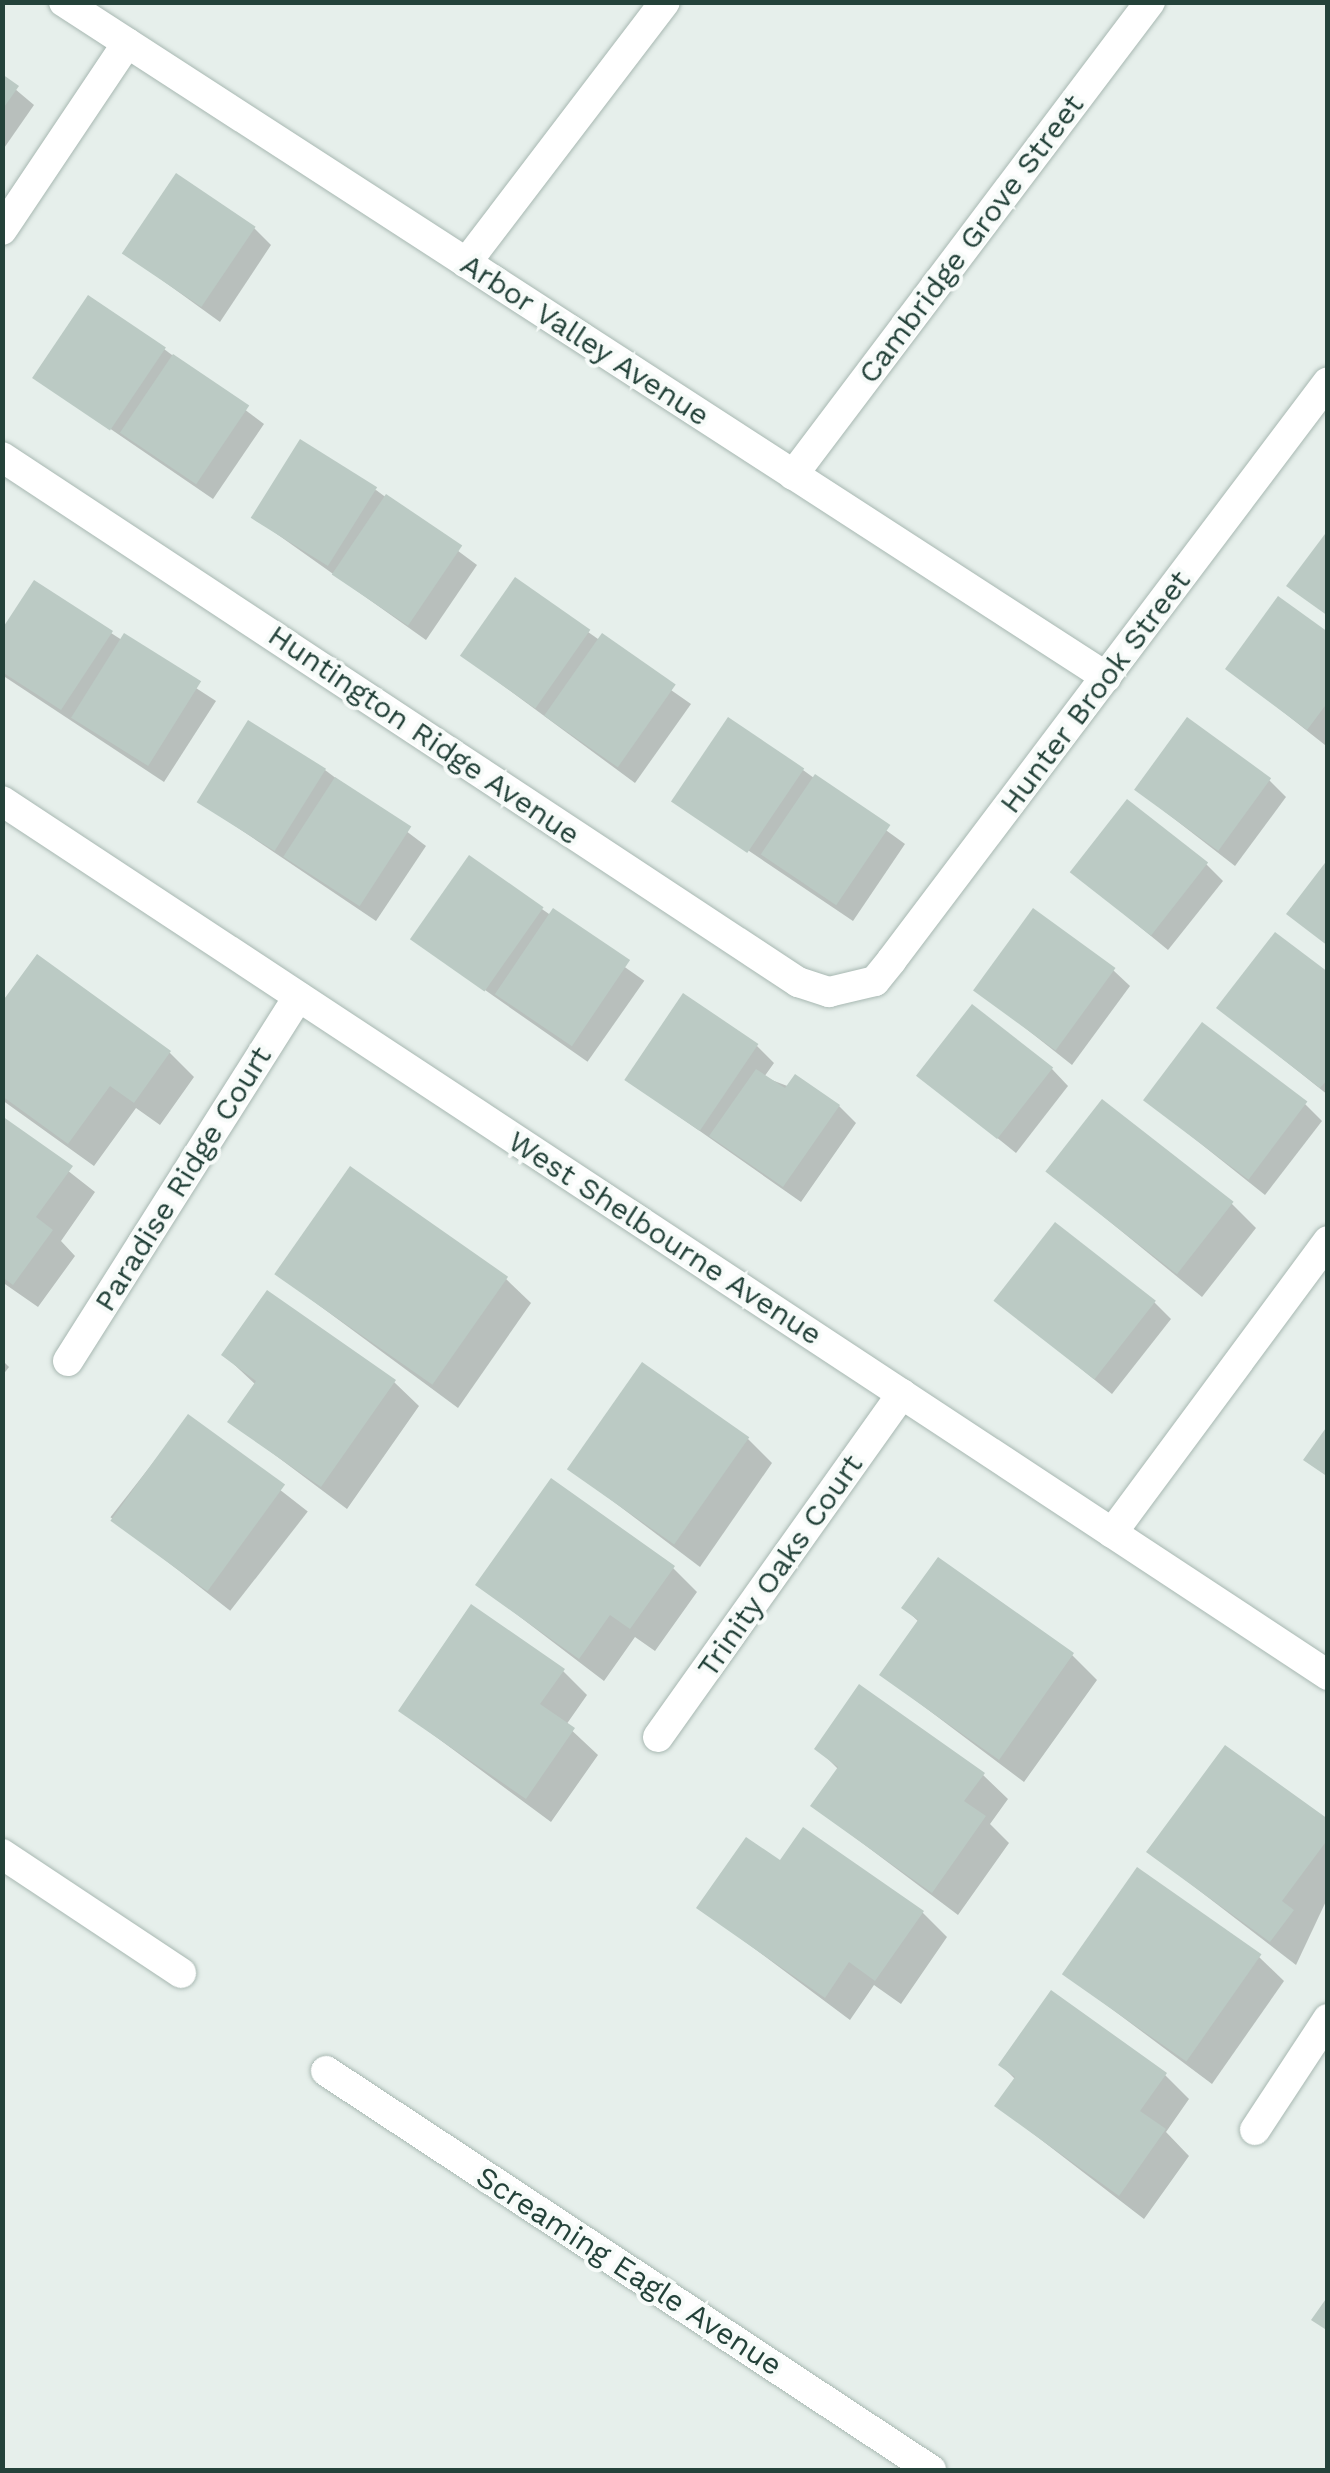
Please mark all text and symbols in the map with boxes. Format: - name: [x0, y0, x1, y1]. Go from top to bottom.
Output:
- street label: Cambridge Grove Street: [851, 87, 1091, 391]
- street label: Arbor Valley Avenue: [452, 245, 718, 435]
- street label: Hunter Brook Street: [992, 563, 1198, 821]
- street label: Huntington Ridge Avenue: [261, 617, 587, 853]
- street label: Paradise Ridge Court: [87, 1040, 279, 1318]
- street label: West Shelbourne Avenue: [501, 1123, 829, 1353]
- street label: Trinity Oaks Court: [689, 1447, 871, 1685]
- street label: Screaming Eagle Avenue: [469, 2158, 789, 2384]

